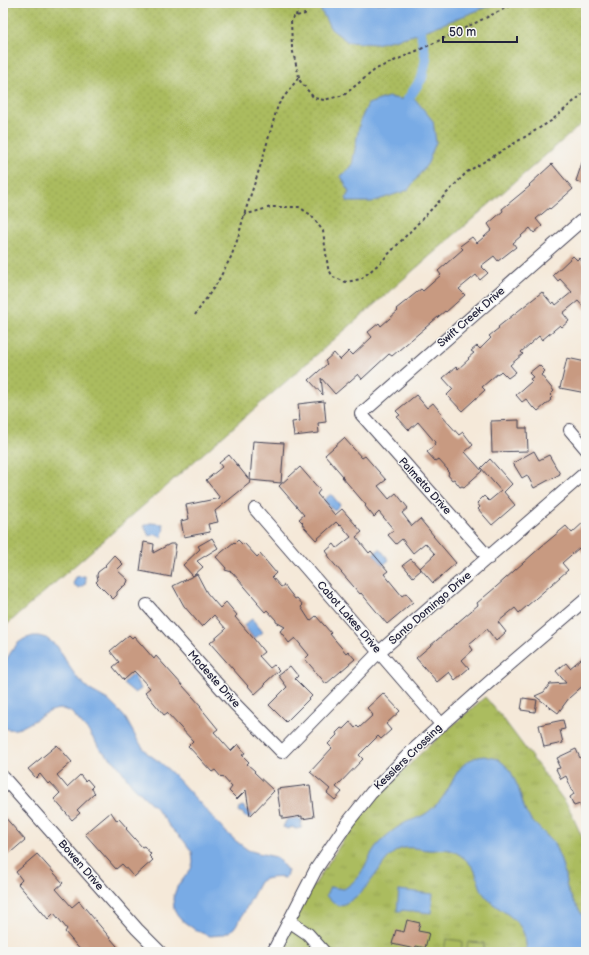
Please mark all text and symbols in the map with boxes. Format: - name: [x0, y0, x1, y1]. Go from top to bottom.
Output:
- scale bar: [443, 18, 517, 44]
- text: 50 m: [449, 25, 476, 40]
- street label: Swift Creek Drive: [435, 284, 508, 350]
- street label: Palmetto Drive: [396, 455, 454, 518]
- street label: Santo Domingo Drive: [386, 568, 474, 647]
- street label: Cabot Lakes Drive: [314, 578, 384, 656]
- street label: Modeste Drive: [185, 648, 243, 711]
- street label: Kesslers Crossing: [371, 721, 445, 793]
- street label: Bowen Drive: [56, 837, 107, 893]

